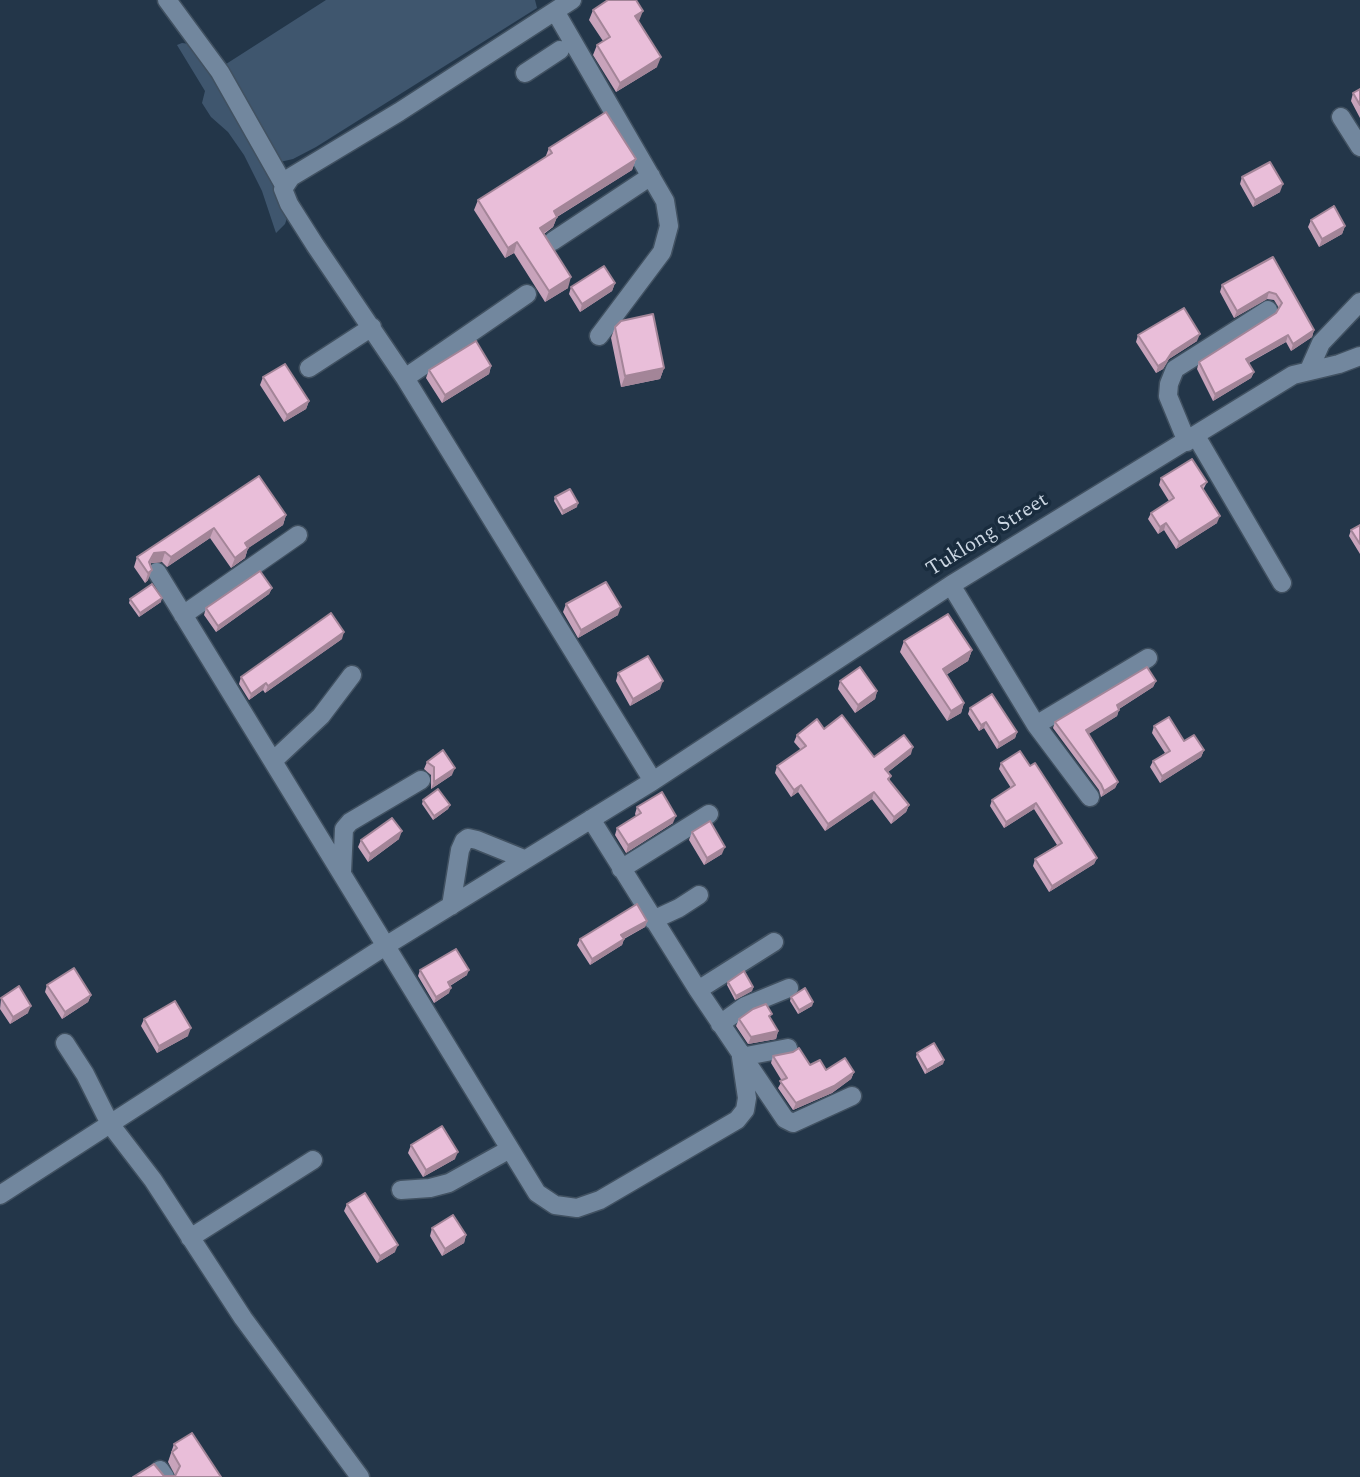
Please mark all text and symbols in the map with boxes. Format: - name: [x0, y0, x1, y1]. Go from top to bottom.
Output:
- street label: Tuklong Street: [923, 489, 1053, 583]

